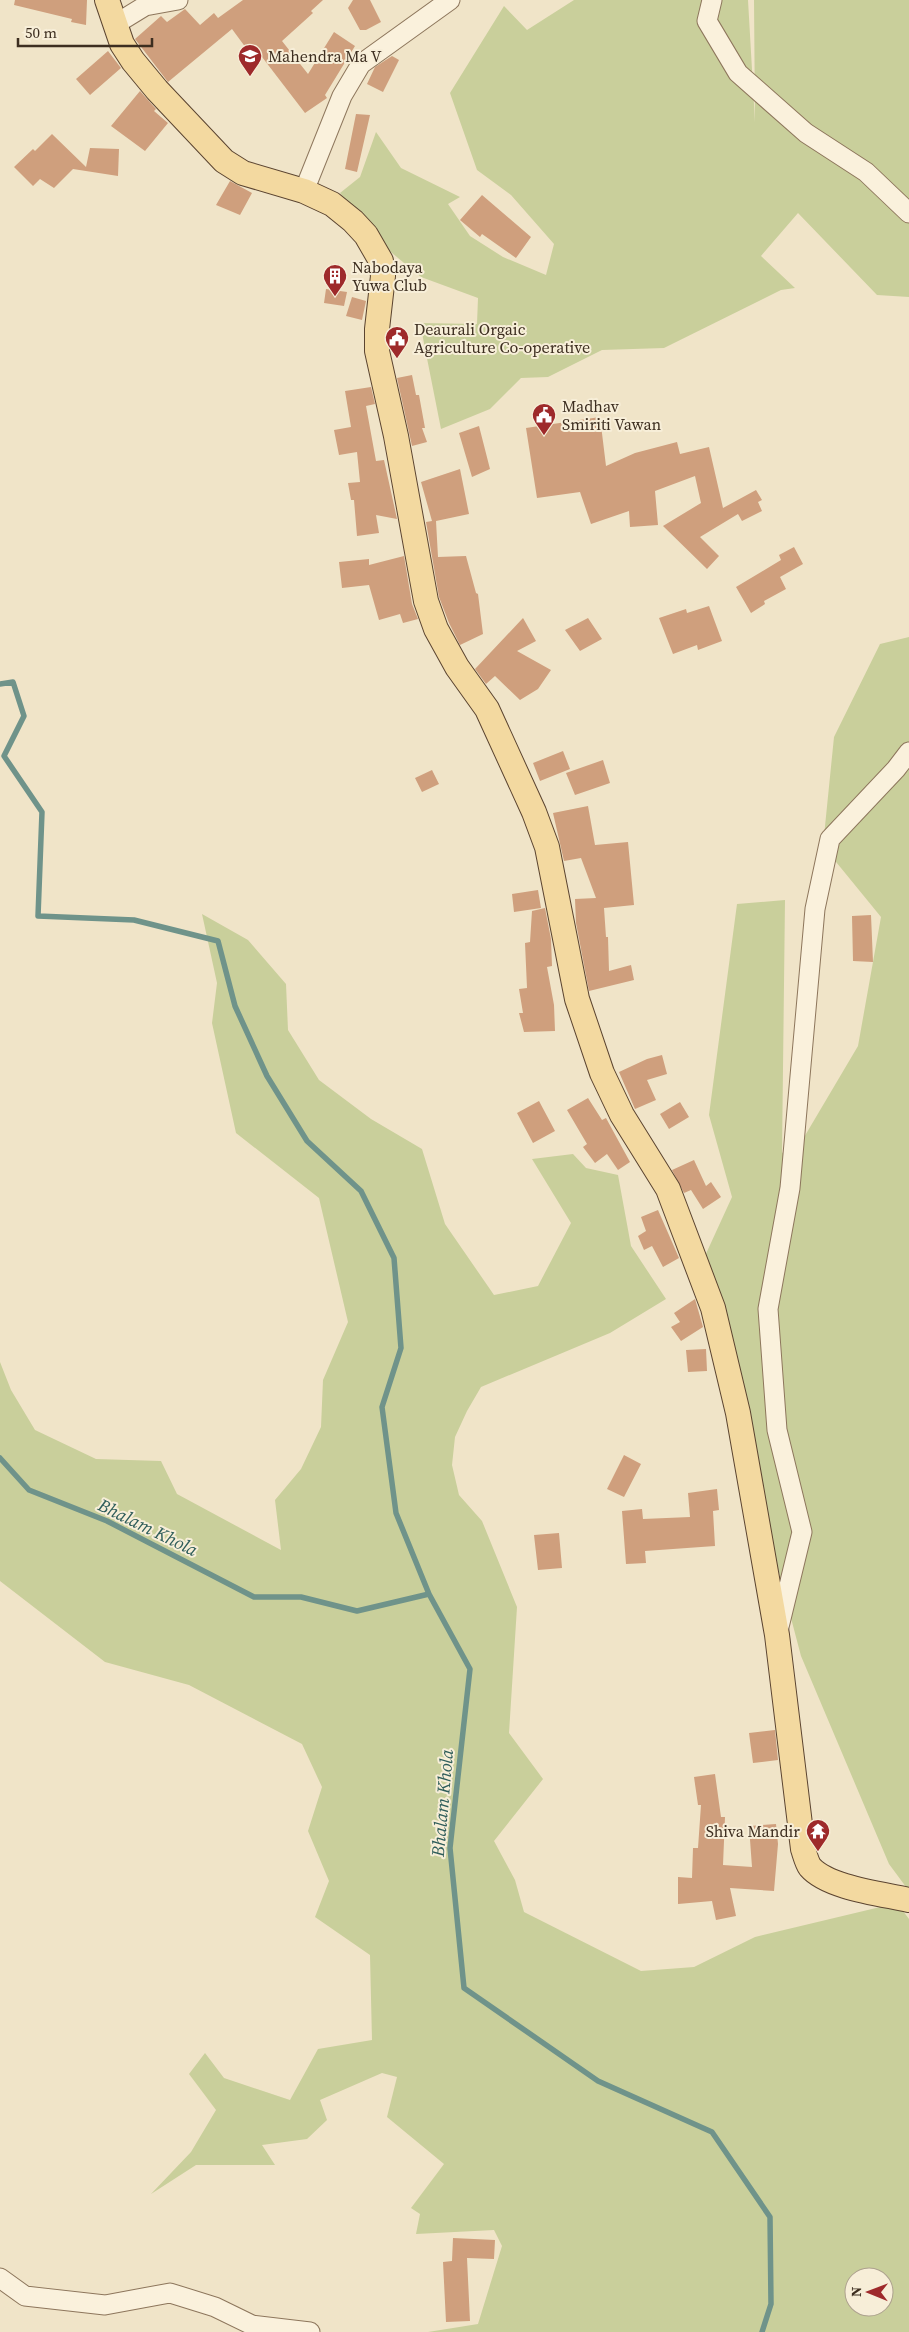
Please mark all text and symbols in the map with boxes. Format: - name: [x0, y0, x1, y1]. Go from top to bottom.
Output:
- scale bar: [18, 15, 151, 47]
- text: 50 m: [25, 22, 57, 43]
- school or university icon: Mahendra Ma V: [237, 43, 263, 77]
- place label: Mahendra Ma V: [268, 45, 382, 67]
- place label: Nabodaya Yuwa Club: [352, 256, 427, 296]
- building icon: Nabodaya Yuwa Club: [322, 263, 348, 297]
- place label: Deaurali Orgaic Agriculture Co-operative: [414, 318, 590, 358]
- public building icon: Deaurali Orgaic Agriculture Co-operative: [384, 325, 410, 359]
- place label: Madhav Smiriti Vawan: [562, 395, 661, 435]
- public building icon: Madhav Smiriti Vawan: [531, 402, 557, 436]
- water label: Bhalam Khola: [93, 1492, 203, 1562]
- water label: Bhalam Khola: [425, 1748, 459, 1859]
- temple icon: Shiva Mandir: [805, 1818, 831, 1852]
- place label: Shiva Mandir: [706, 1820, 800, 1842]
- north arrow: [844, 2267, 894, 2317]
- text: N: [846, 2286, 866, 2297]

